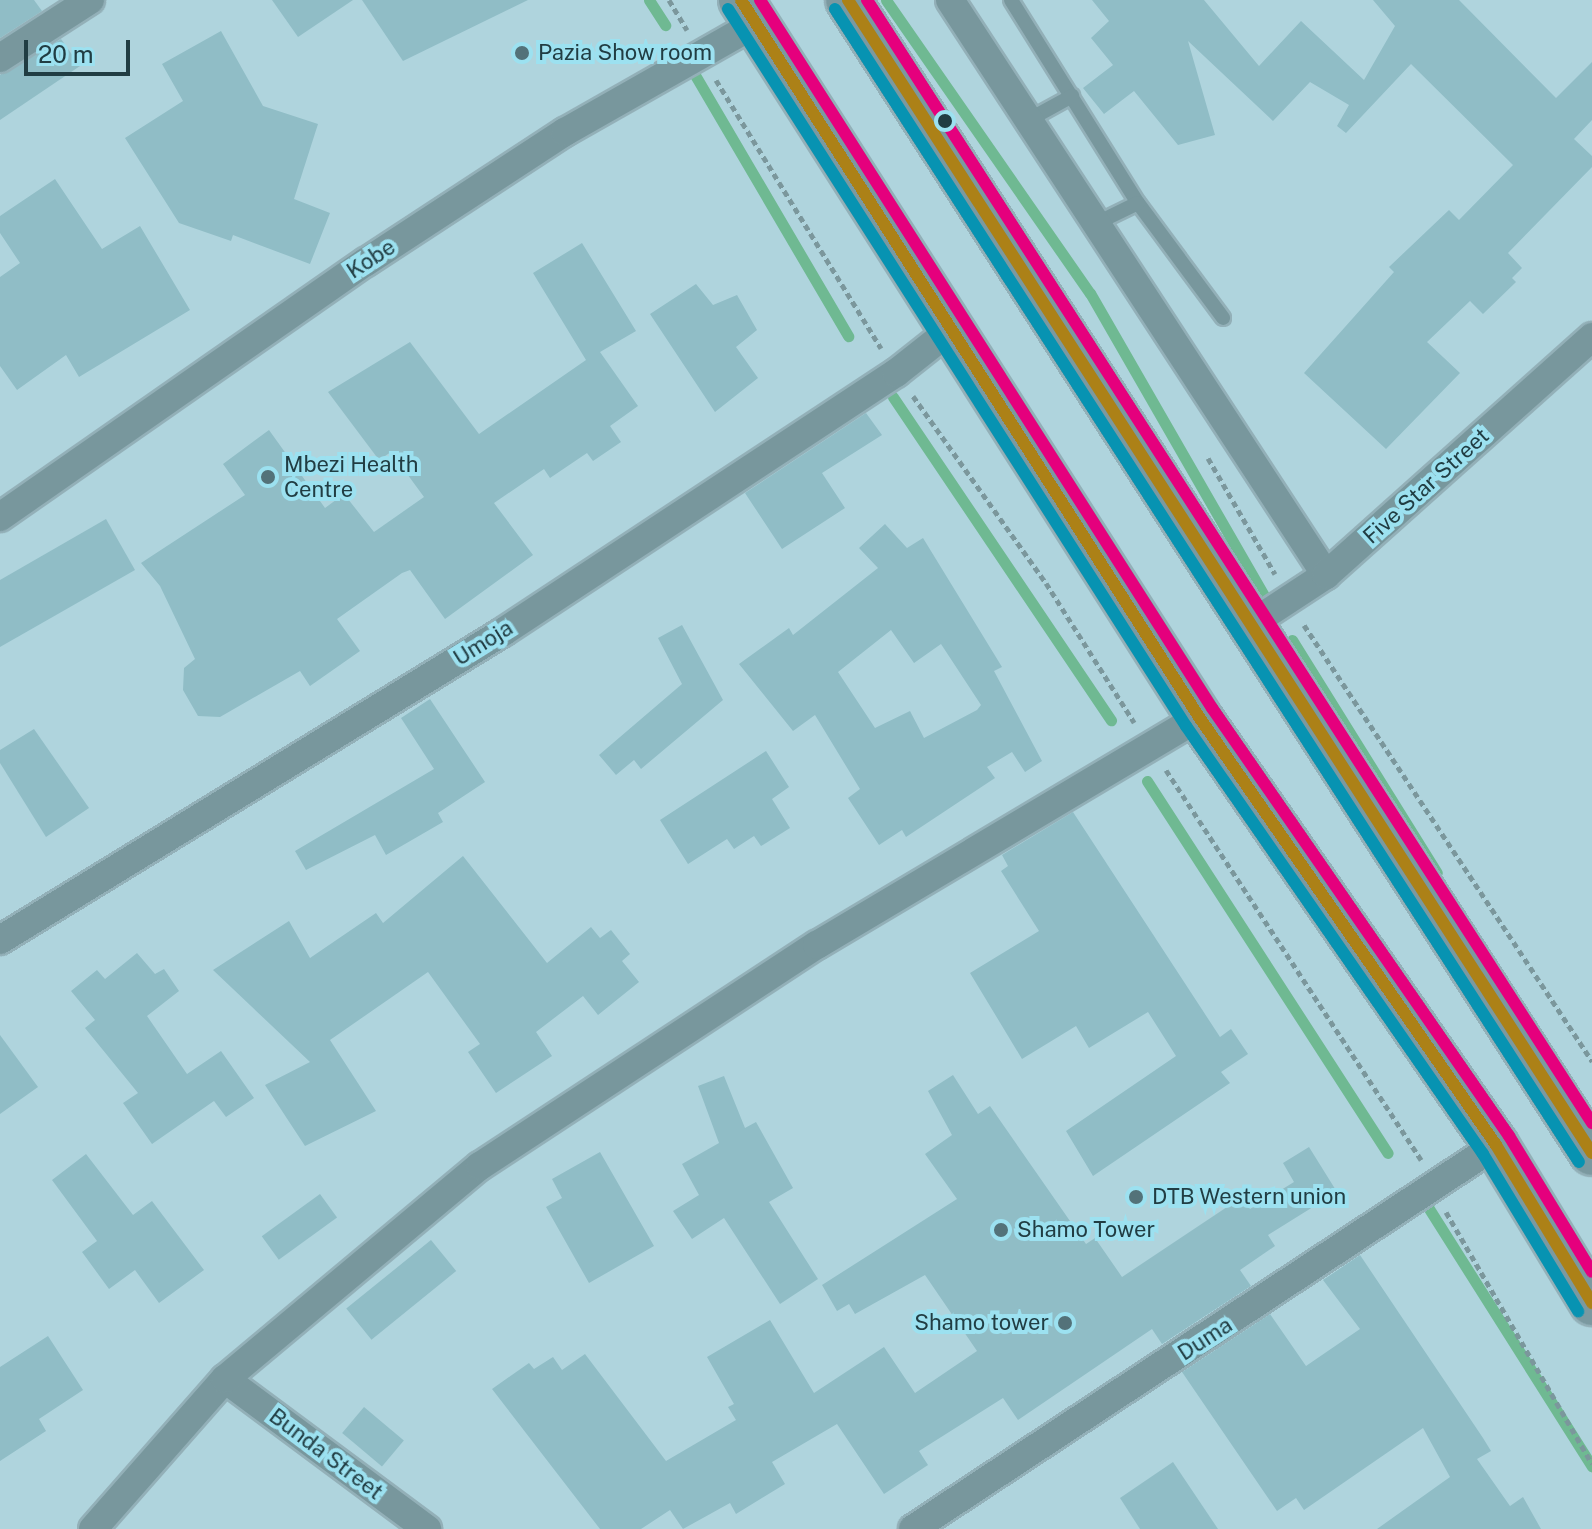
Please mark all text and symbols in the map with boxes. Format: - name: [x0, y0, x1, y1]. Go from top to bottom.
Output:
- scale bar: [28, 24, 134, 74]
- text: 20 m: [38, 40, 94, 68]
- place label: Pazia Show room: [538, 40, 712, 66]
- marker: Pazia Show room: [513, 44, 531, 62]
- unlabelled marker: [937, 113, 953, 129]
- street label: Kobe: [342, 234, 400, 284]
- street label: Five Star Street: [1358, 423, 1494, 549]
- place label: Mbezi Health Centre: [284, 451, 418, 502]
- marker: Mbezi Health Centre: [259, 468, 277, 486]
- street label: Umoja: [449, 615, 517, 671]
- place label: DTB Western union: [1152, 1184, 1347, 1210]
- marker: DTB Western union: [1127, 1188, 1145, 1206]
- place label: Shamo Tower: [1017, 1217, 1155, 1243]
- marker: Shamo Tower: [992, 1221, 1010, 1239]
- place label: Shamo tower: [914, 1310, 1049, 1336]
- street label: Duma: [1173, 1312, 1237, 1366]
- marker: Shamo tower: [1056, 1314, 1074, 1332]
- street label: Bunda Street: [264, 1403, 388, 1505]

